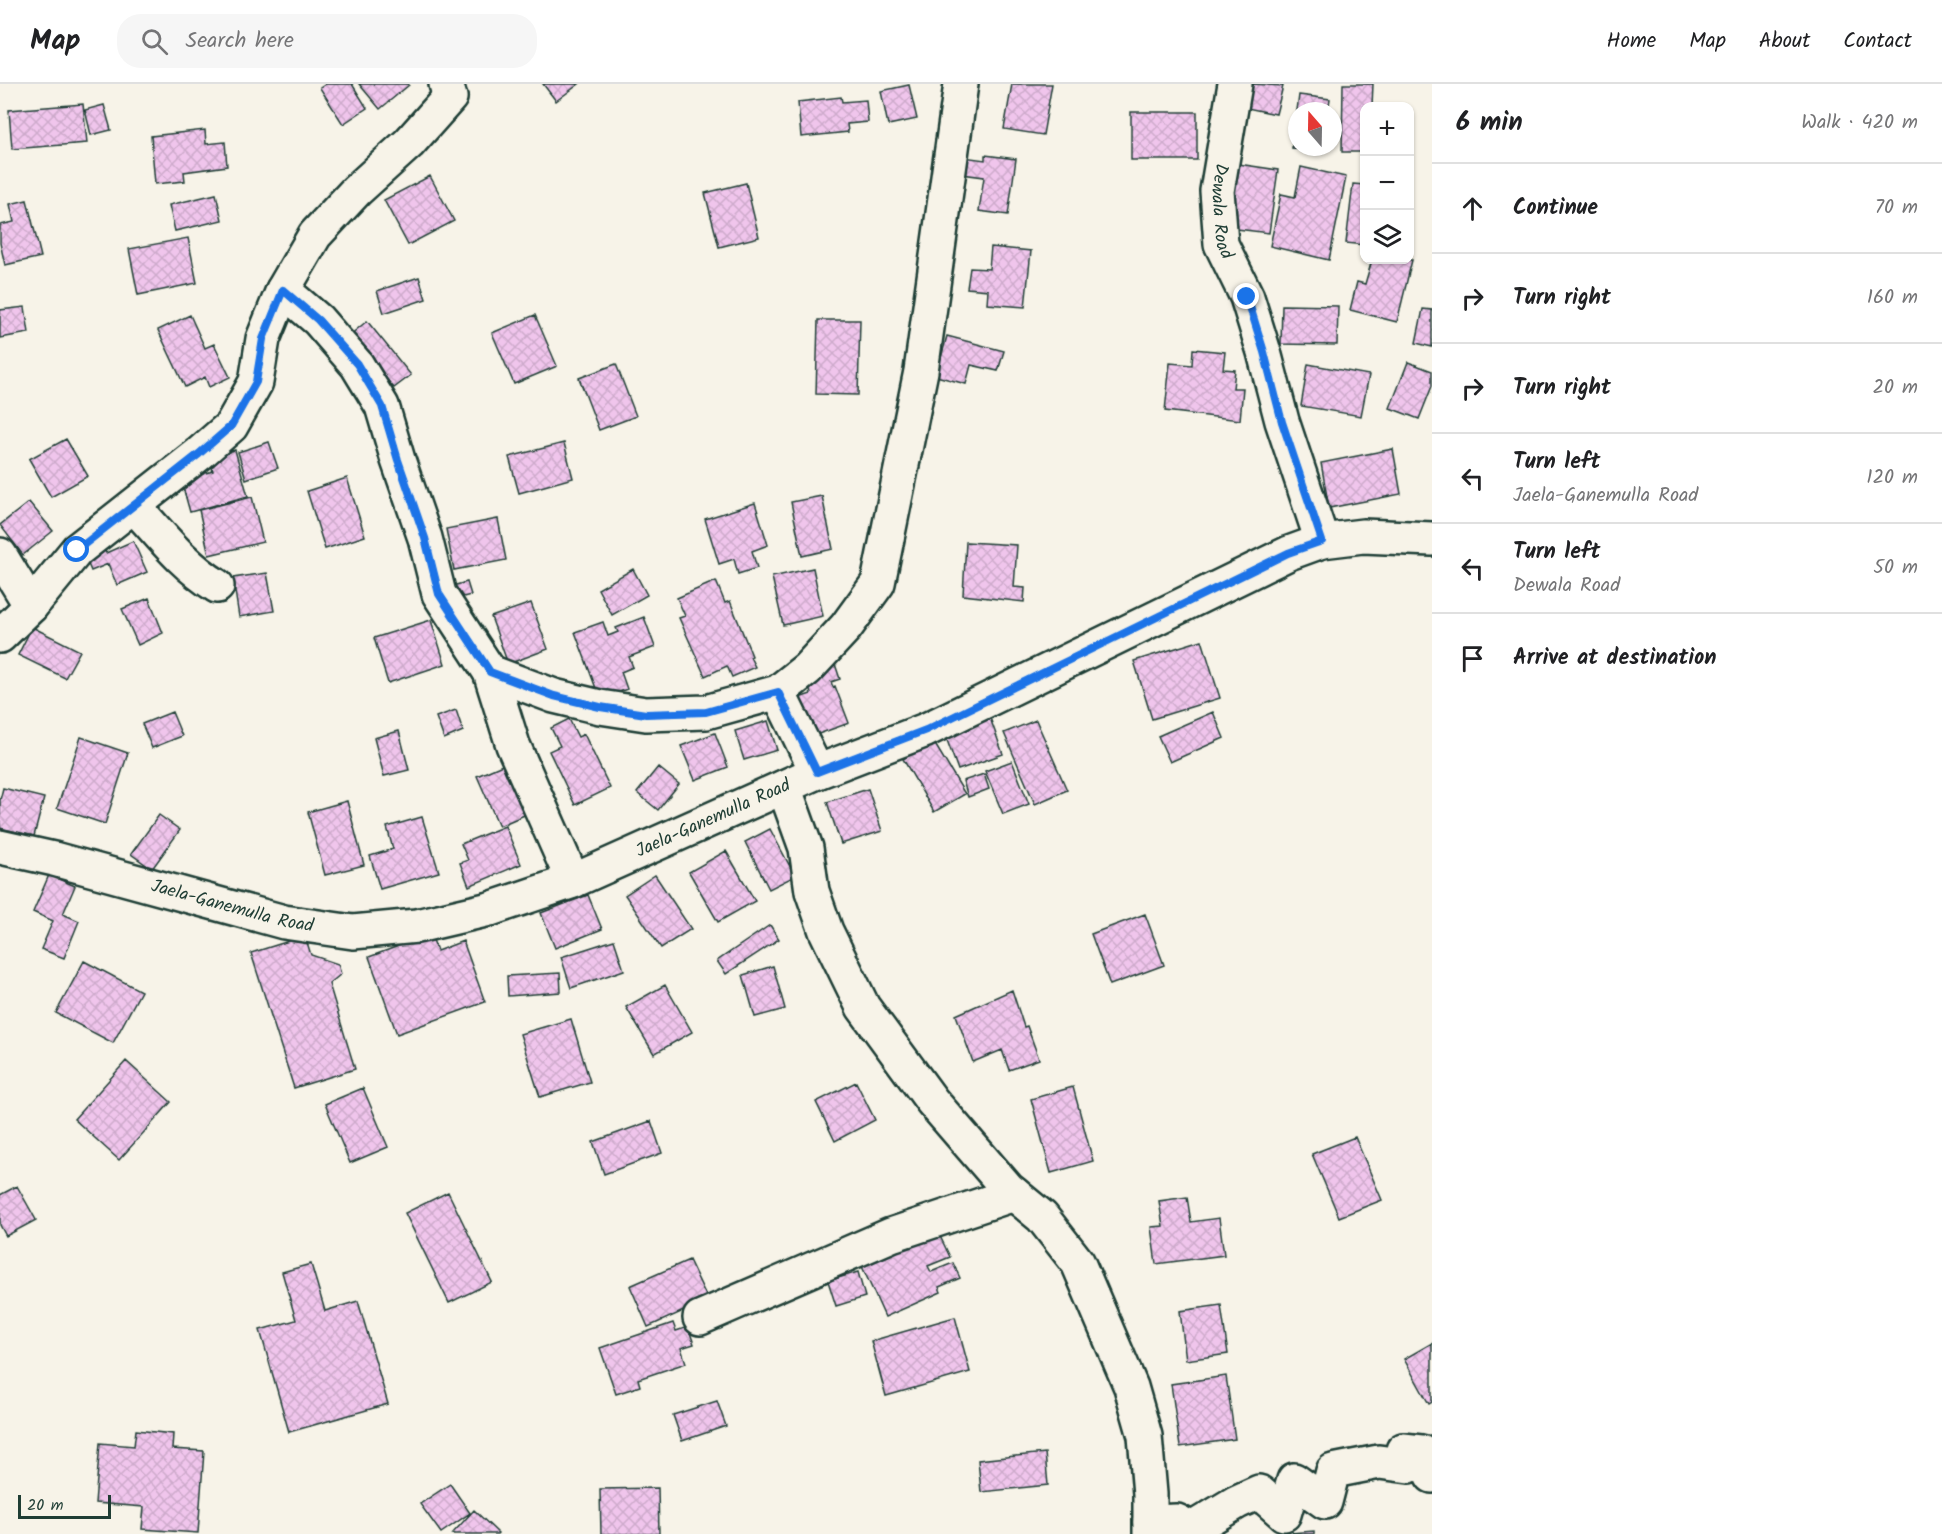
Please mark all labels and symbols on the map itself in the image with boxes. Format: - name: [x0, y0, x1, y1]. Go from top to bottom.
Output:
- north arrow: [1288, 102, 1342, 156]
- street label: Dewala Road: [1202, 161, 1241, 265]
- route end: [1233, 283, 1259, 309]
- route start: [63, 536, 89, 562]
- street label: Jaela-Ganemulla Road: [631, 771, 796, 866]
- street label: Jaela-Ganemulla Road: [148, 872, 316, 941]
- scale bar: [18, 1492, 111, 1520]

